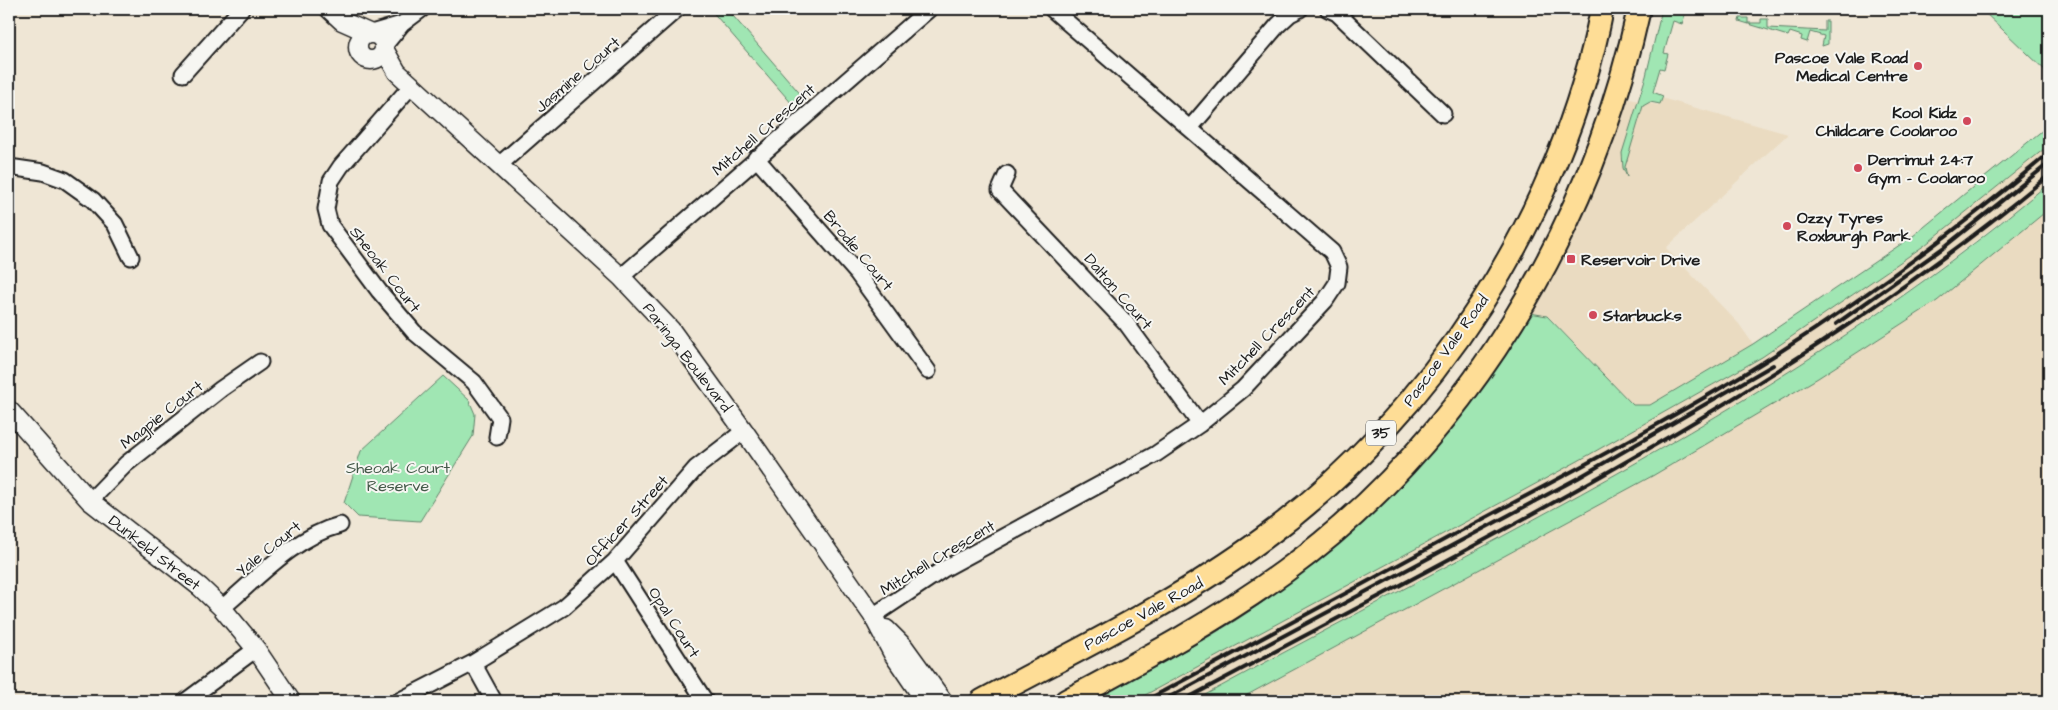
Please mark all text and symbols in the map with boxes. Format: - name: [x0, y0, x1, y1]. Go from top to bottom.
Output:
- street label: Jasmine Court: [530, 31, 625, 118]
- place label: Pascoe Vale Road Medical Centre: [1775, 47, 1909, 87]
- marker: Pascoe Vale Road Medical Centre: [1912, 60, 1924, 72]
- street label: Mitchell Crescent: [707, 78, 820, 181]
- place label: Kool Kidz Childcare Coolaroo: [1816, 102, 1958, 142]
- marker: Kool Kidz Childcare Coolaroo: [1961, 115, 1973, 127]
- place label: Derrimut 24:7 Gym - Coolaroo: [1868, 149, 1986, 190]
- marker: Derrimut 24:7 Gym - Coolaroo: [1852, 162, 1864, 174]
- street label: Brodie Court: [818, 206, 899, 296]
- place label: Ozzy Tyres Roxburgh Park: [1797, 207, 1911, 249]
- marker: Ozzy Tyres Roxburgh Park: [1781, 220, 1793, 232]
- street label: Sheoak Court: [345, 222, 426, 318]
- street label: Dalton Court: [1079, 249, 1158, 335]
- place label: Reservoir Drive: [1581, 249, 1700, 271]
- marker: Reservoir Drive: [1565, 253, 1577, 265]
- street label: Mitchell Crescent: [1214, 281, 1320, 390]
- street label: Pascoe Vale Road: [1398, 290, 1494, 411]
- street label: Paringa Boulevard: [637, 298, 737, 418]
- place label: Starbucks: [1602, 305, 1682, 327]
- marker: Starbucks: [1587, 309, 1599, 321]
- street label: Magpie Court: [116, 375, 209, 455]
- road number: 35: [1366, 420, 1396, 446]
- park label: Sheoak Court Reserve: [346, 457, 451, 497]
- street label: Officer Street: [580, 470, 674, 571]
- street label: Dunkeld Street: [104, 510, 205, 596]
- street label: Yale Court: [231, 515, 306, 582]
- street label: Mitchell Crescent: [876, 515, 1000, 601]
- street label: Pascoe Vale Road: [1080, 572, 1207, 656]
- street label: Opal Court: [643, 583, 706, 663]

